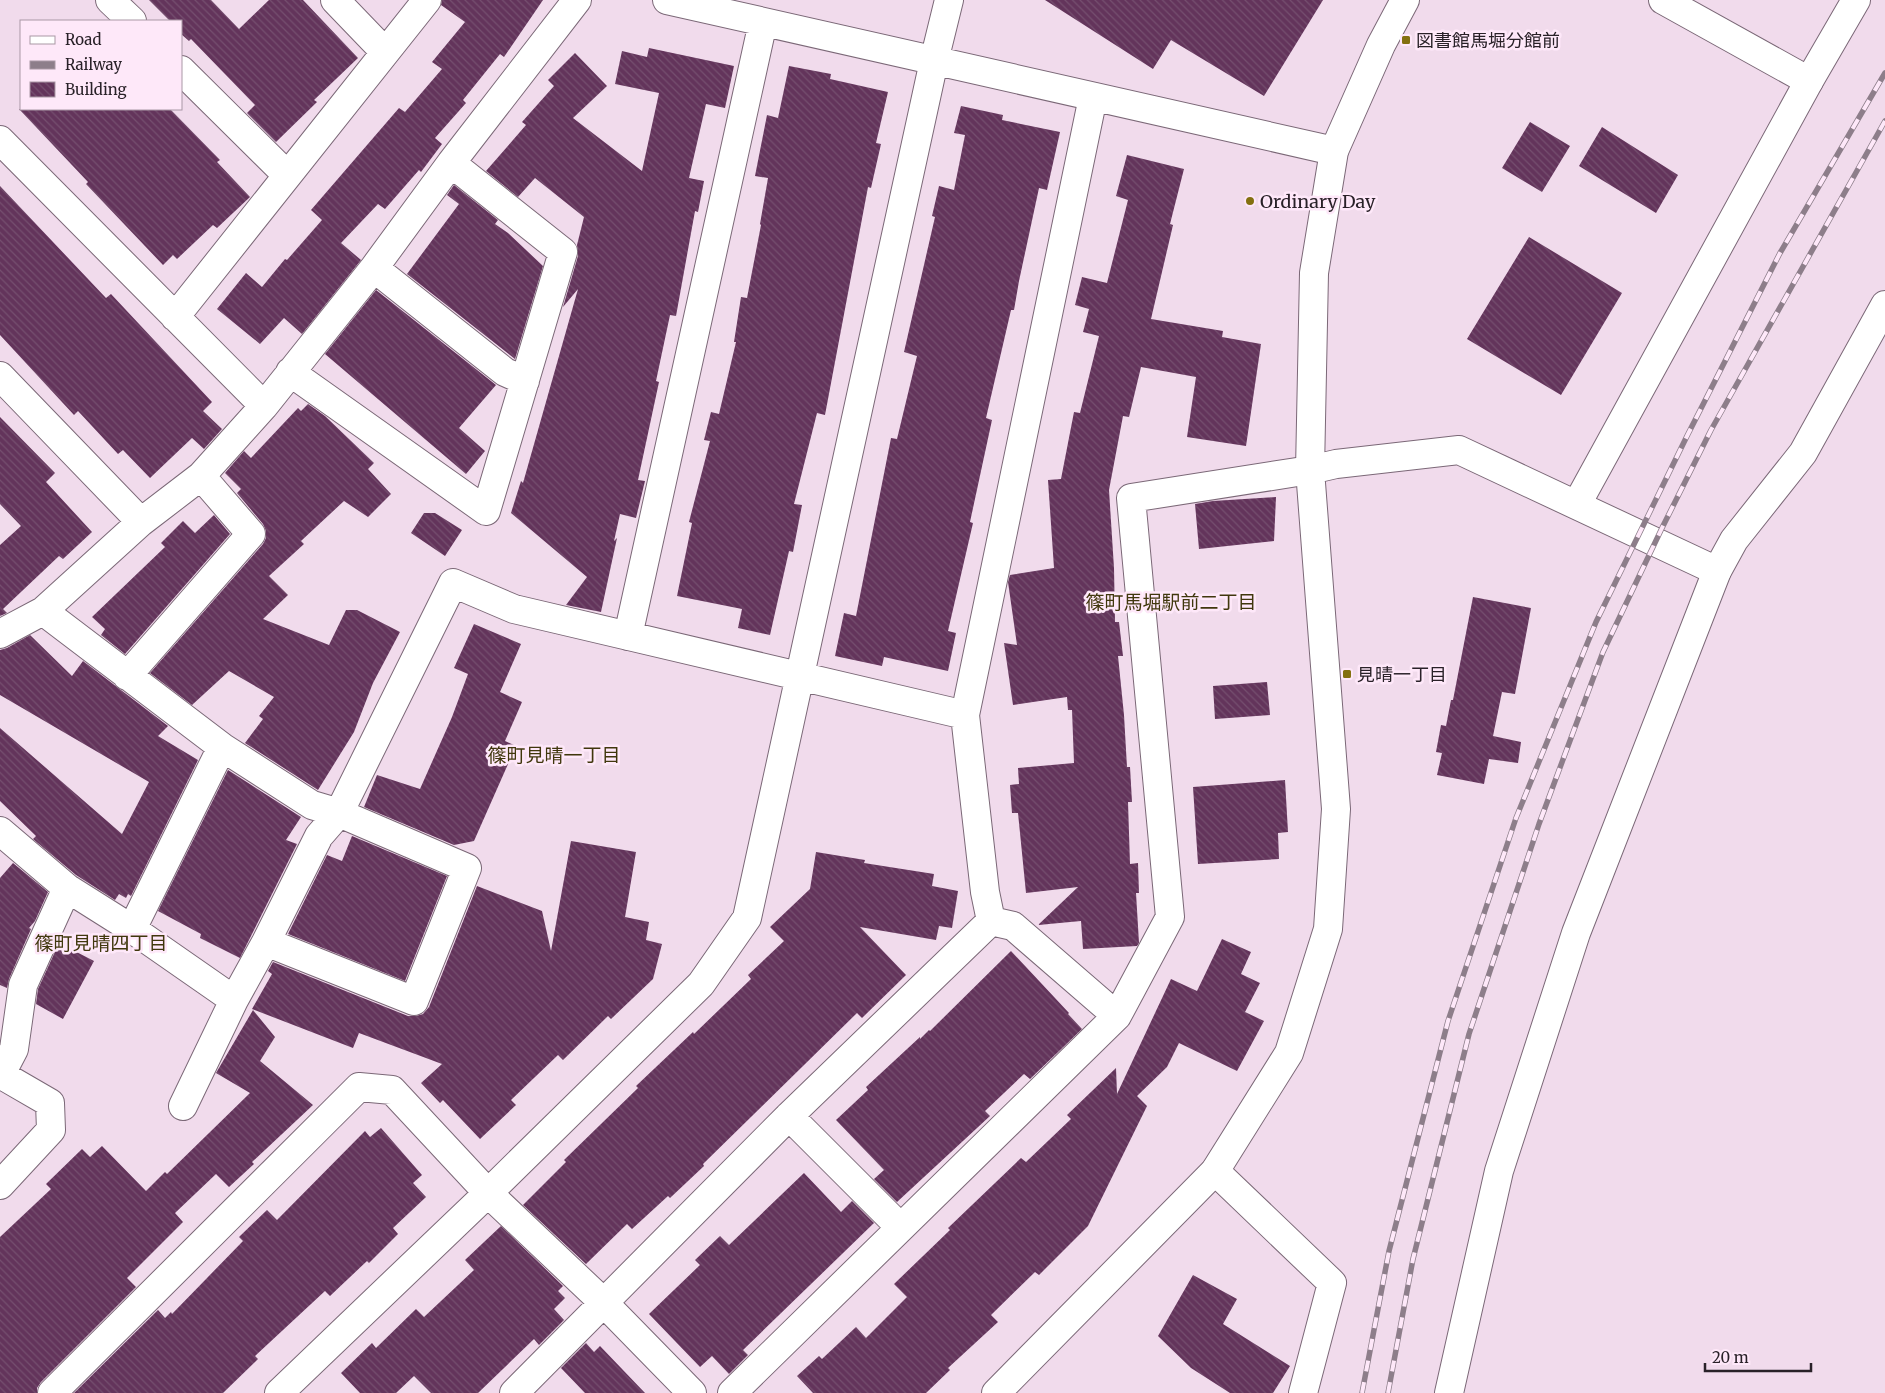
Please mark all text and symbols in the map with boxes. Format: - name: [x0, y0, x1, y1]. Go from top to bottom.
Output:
- legend: [20, 20, 182, 110]
- place label: 図書館馬堀分館前: [1416, 29, 1560, 52]
- text: Road: [65, 30, 101, 49]
- marker: 図書館馬堀分館前: [1400, 34, 1412, 46]
- text: Railway: [65, 55, 122, 74]
- text: Building: [65, 80, 127, 99]
- place label: Ordinary Day: [1260, 190, 1376, 213]
- marker: Ordinary Day: [1244, 195, 1256, 207]
- district label: 篠町馬堀駅前二丁目: [1085, 590, 1257, 614]
- place label: 見晴一丁目: [1357, 663, 1447, 686]
- marker: 見晴一丁目: [1341, 668, 1353, 680]
- district label: 篠町見晴一丁目: [487, 743, 621, 767]
- district label: 篠町見晴四丁目: [34, 931, 168, 955]
- scale bar: [1705, 1340, 1811, 1372]
- text: 20 m: [1712, 1348, 1749, 1367]

